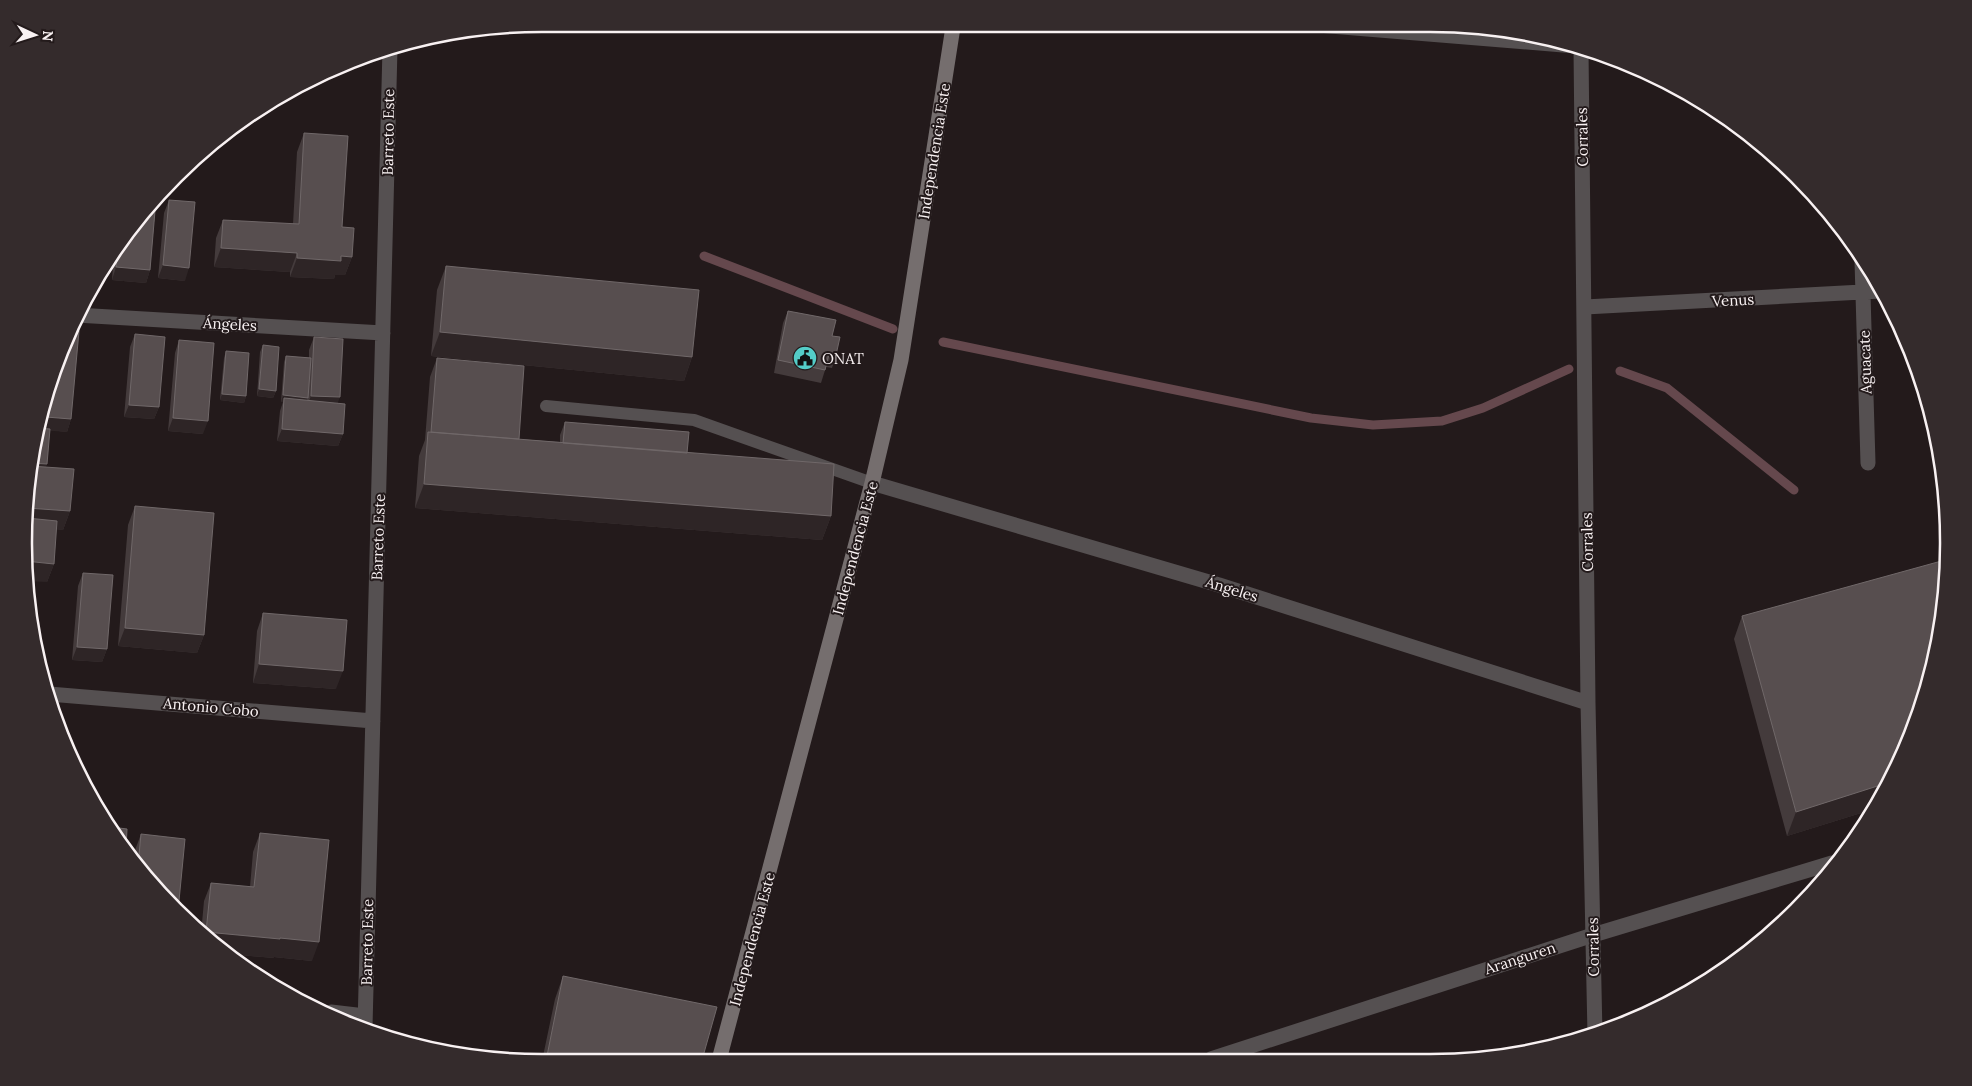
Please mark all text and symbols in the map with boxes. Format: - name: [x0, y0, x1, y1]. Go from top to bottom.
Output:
- north arrow: [10, 10, 60, 60]
- text: N: [39, 30, 57, 42]
- street label: Independencia Este: [914, 82, 954, 220]
- street label: Barreto Este: [378, 88, 398, 176]
- street label: Corrales: [1572, 107, 1592, 167]
- street label: Venus: [1710, 289, 1755, 311]
- street label: Ángeles: [202, 313, 258, 335]
- street label: Aguacate: [1854, 330, 1876, 395]
- public building icon: ONAT: [792, 345, 818, 371]
- place label: ONAT: [822, 349, 864, 368]
- street label: Independencia Este: [828, 479, 882, 617]
- street label: Barreto Este: [367, 493, 389, 581]
- street label: Corrales: [1577, 512, 1597, 572]
- street label: Ángeles: [1202, 572, 1261, 606]
- street label: Antonio Cobo: [161, 693, 260, 721]
- street label: Independencia Este: [725, 870, 779, 1008]
- street label: Barreto Este: [357, 898, 377, 986]
- street label: Corrales: [1583, 917, 1603, 977]
- street label: Aranguren: [1481, 938, 1558, 979]

